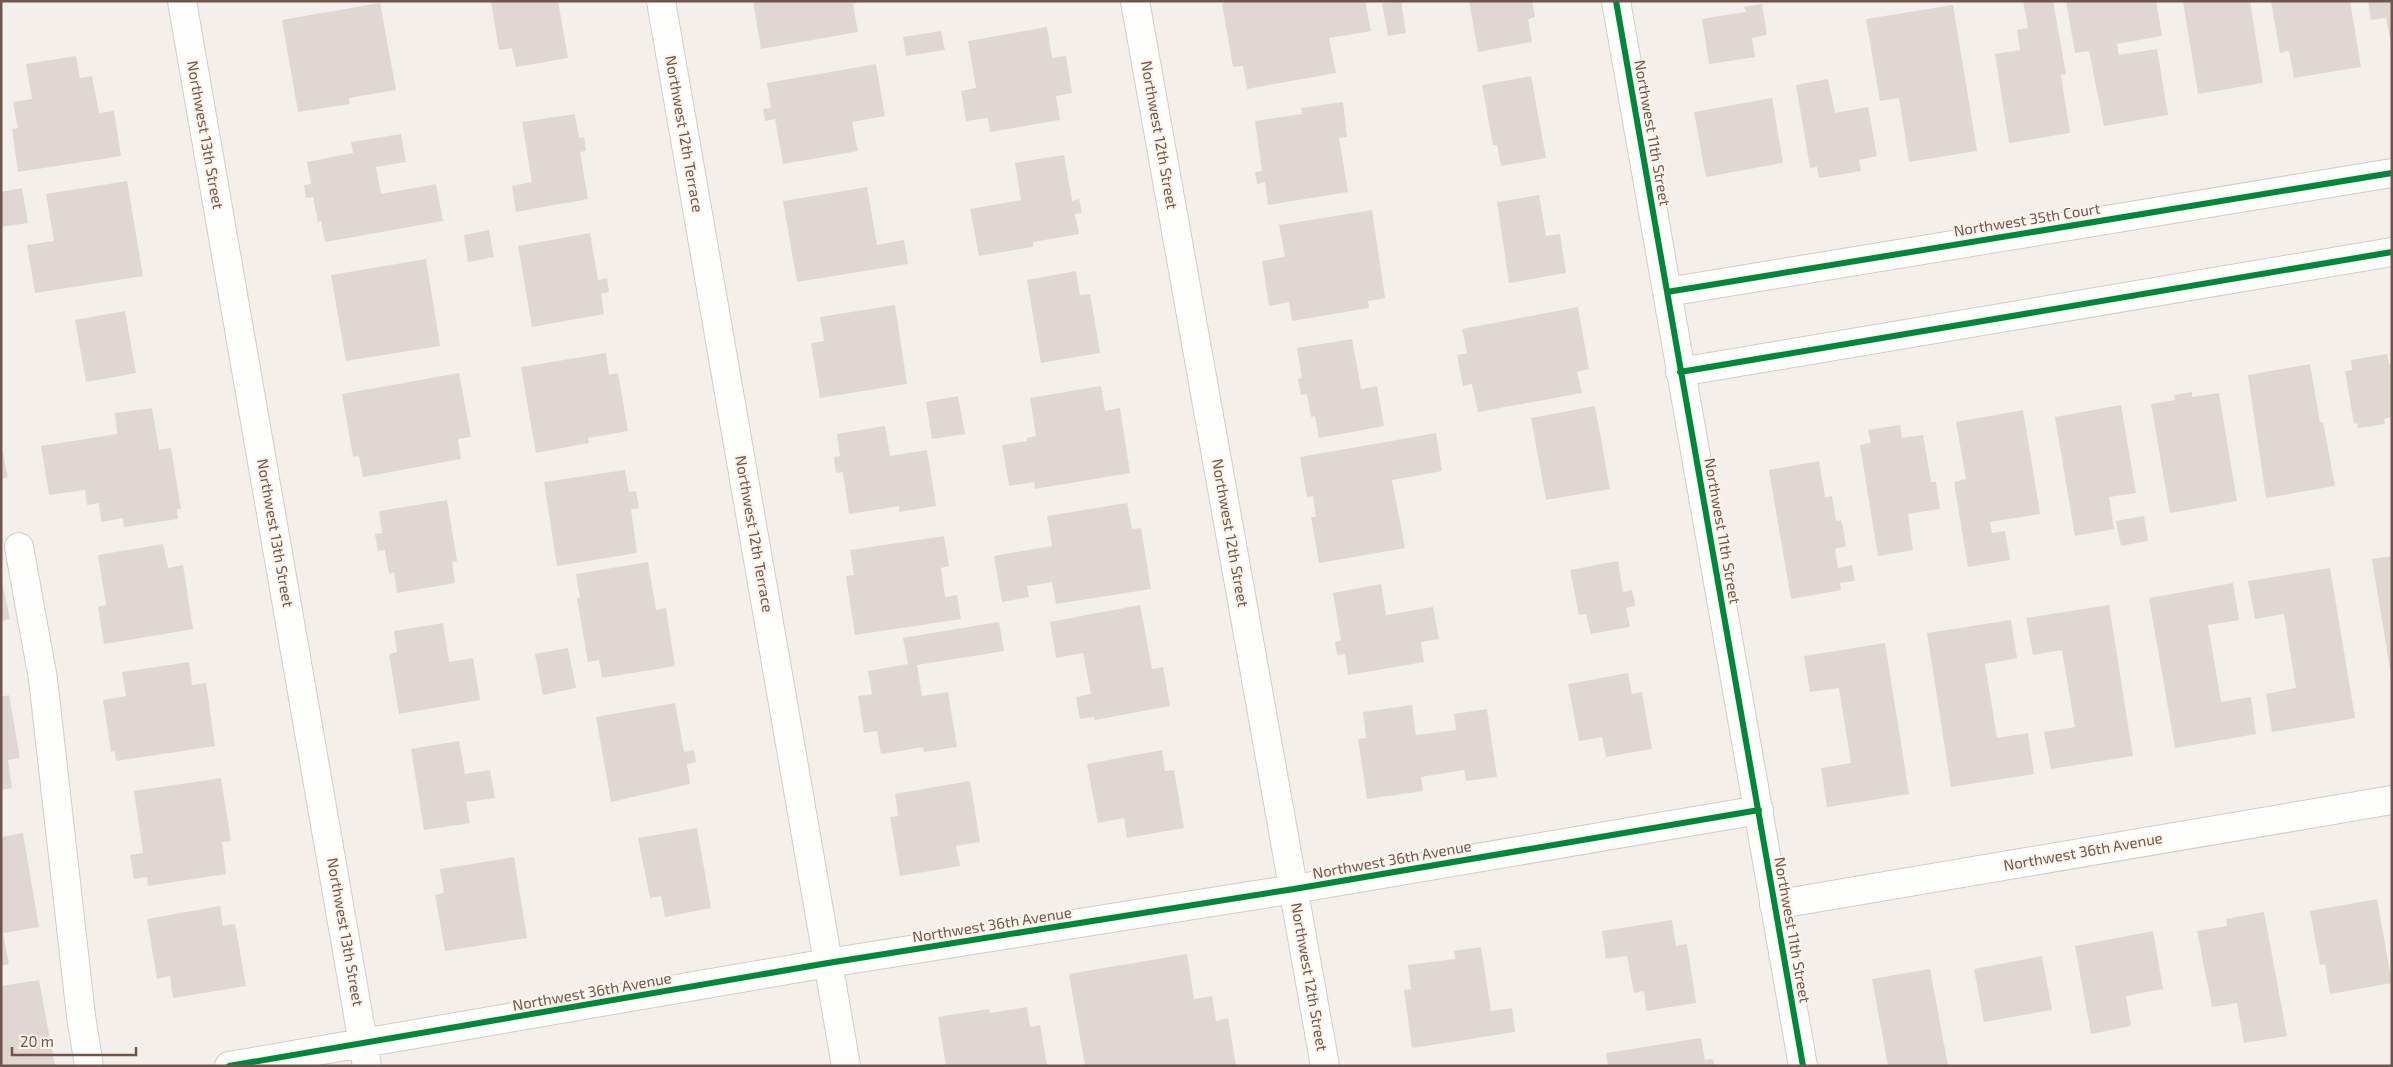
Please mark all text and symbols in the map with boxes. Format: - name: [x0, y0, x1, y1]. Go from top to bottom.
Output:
- street label: Northwest 12th Terrace: [662, 54, 708, 214]
- street label: Northwest 11th Street: [1631, 58, 1675, 208]
- street label: Northwest 13th Street: [184, 59, 228, 211]
- street label: Northwest 12th Street: [1138, 59, 1182, 211]
- street label: Northwest 35th Court: [1952, 198, 2102, 239]
- street label: Northwest 12th Terrace: [732, 454, 778, 614]
- street label: Northwest 11th Street: [1701, 456, 1745, 606]
- street label: Northwest 13th Street: [254, 457, 298, 609]
- street label: Northwest 12th Street: [1209, 457, 1253, 609]
- street label: Northwest 36th Avenue: [2002, 828, 2164, 874]
- street label: Northwest 36th Avenue: [1311, 836, 1473, 882]
- street label: Northwest 11th Street: [1771, 855, 1815, 1005]
- street label: Northwest 13th Street: [324, 856, 368, 1008]
- street label: Northwest 12th Street: [1288, 901, 1332, 1053]
- street label: Northwest 36th Avenue: [911, 903, 1073, 946]
- street label: Northwest 36th Avenue: [511, 968, 673, 1014]
- scale bar: [12, 1024, 136, 1056]
- text: 20 m: [20, 1032, 54, 1050]

